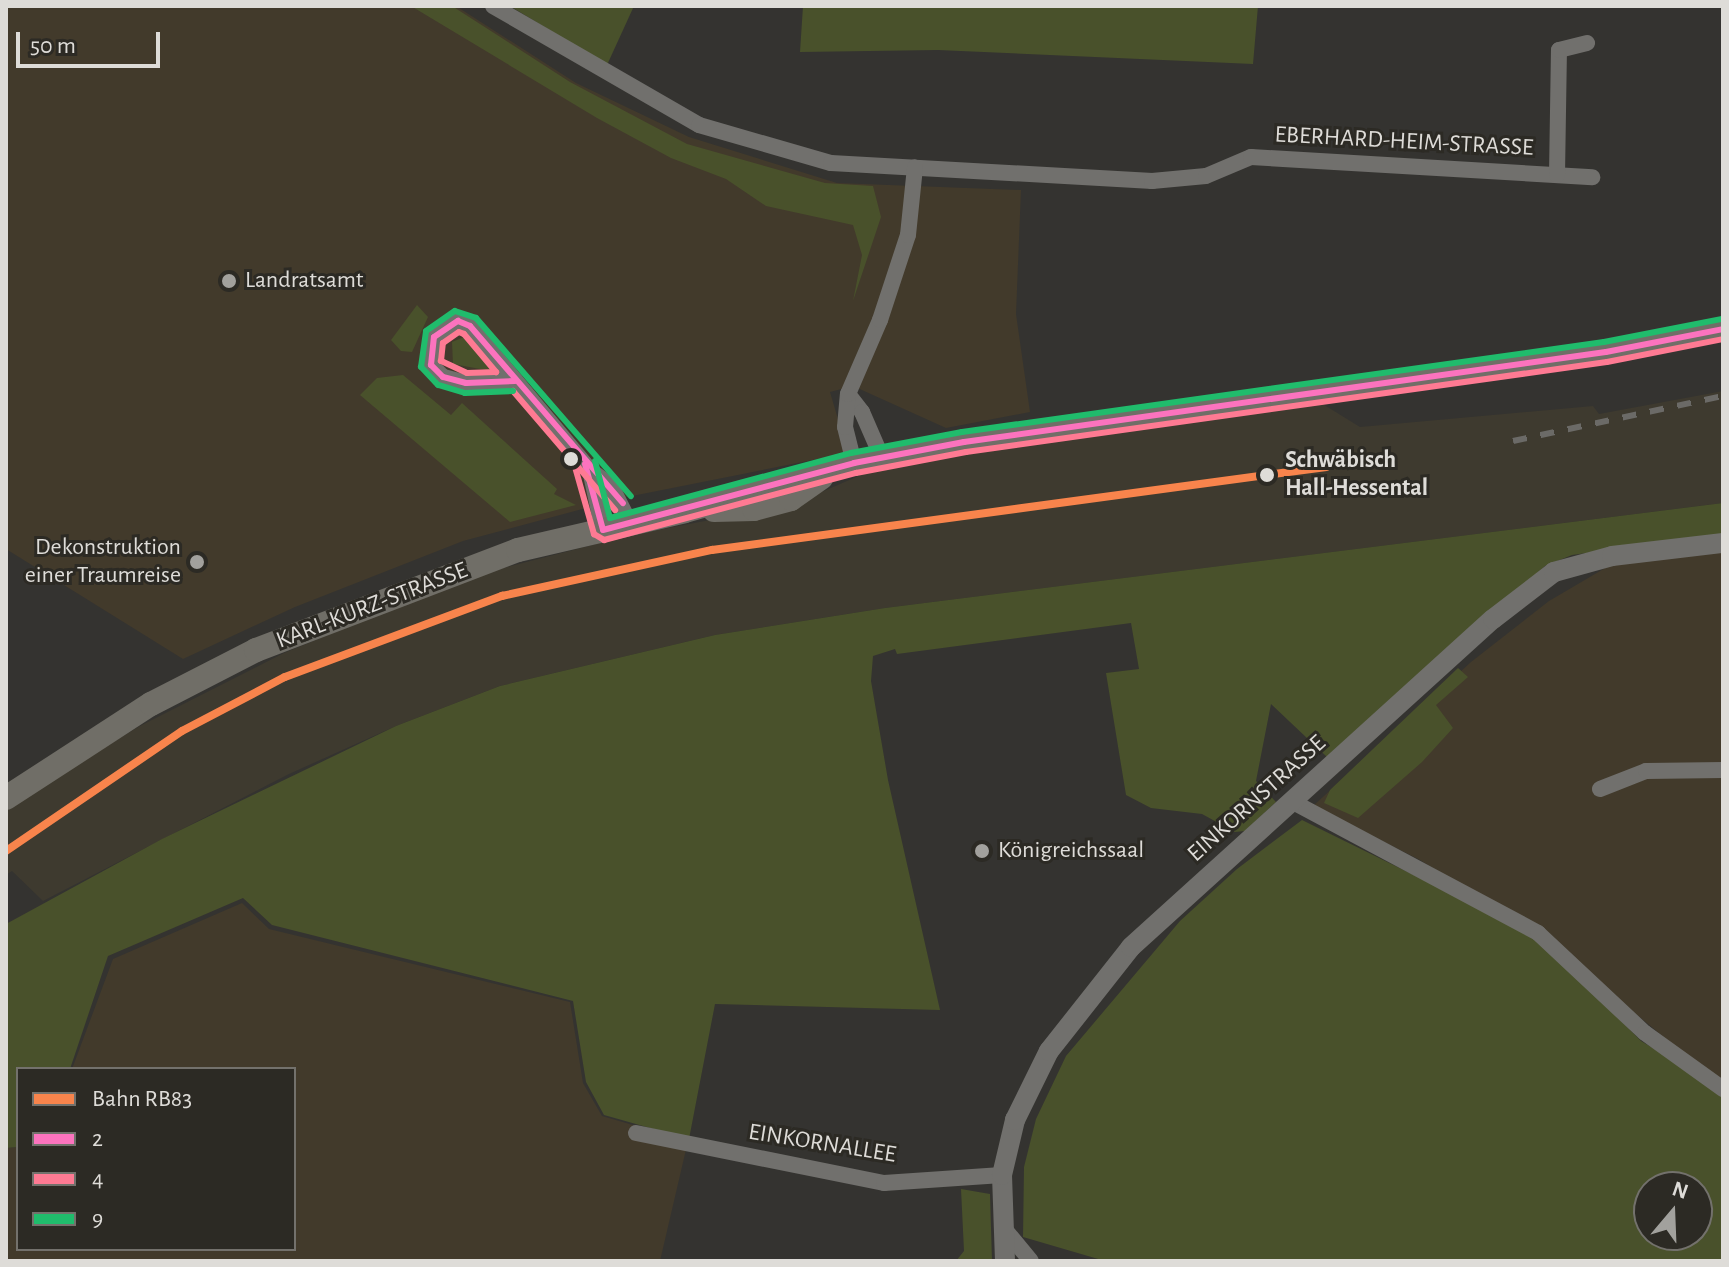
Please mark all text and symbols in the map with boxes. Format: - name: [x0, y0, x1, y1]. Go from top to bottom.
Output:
- scale bar: [20, 16, 164, 66]
- text: 50 m: [30, 34, 76, 58]
- street label: EBERHARD-HEIM-STRASSE: [1274, 121, 1534, 163]
- place label: Landratsamt: [245, 267, 363, 295]
- marker: Landratsamt: [220, 272, 238, 290]
- place label: Schwäbisch Hall-Hessental: [1285, 447, 1428, 503]
- unlabelled marker: [563, 451, 579, 467]
- marker: Schwäbisch Hall-Hessental: [1256, 464, 1278, 486]
- place label: Dekonstruktion einer Traumreise: [25, 534, 181, 590]
- marker: Dekonstruktion einer Traumreise: [188, 553, 206, 571]
- street label: KARL-KURZ-STRASSE: [272, 556, 472, 656]
- street label: EINKORNSTRASSE: [1182, 729, 1332, 869]
- place label: Königreichssaal: [998, 837, 1144, 865]
- marker: Königreichssaal: [973, 842, 991, 860]
- legend: [16, 1067, 296, 1251]
- text: Bahn RB83: [92, 1087, 192, 1111]
- street label: EINKORNALLEE: [746, 1118, 898, 1170]
- text: 2: [92, 1127, 103, 1151]
- text: 4: [92, 1167, 104, 1191]
- north arrow: [1633, 1171, 1713, 1251]
- text: N: [1669, 1177, 1691, 1203]
- text: 9: [92, 1207, 103, 1231]

